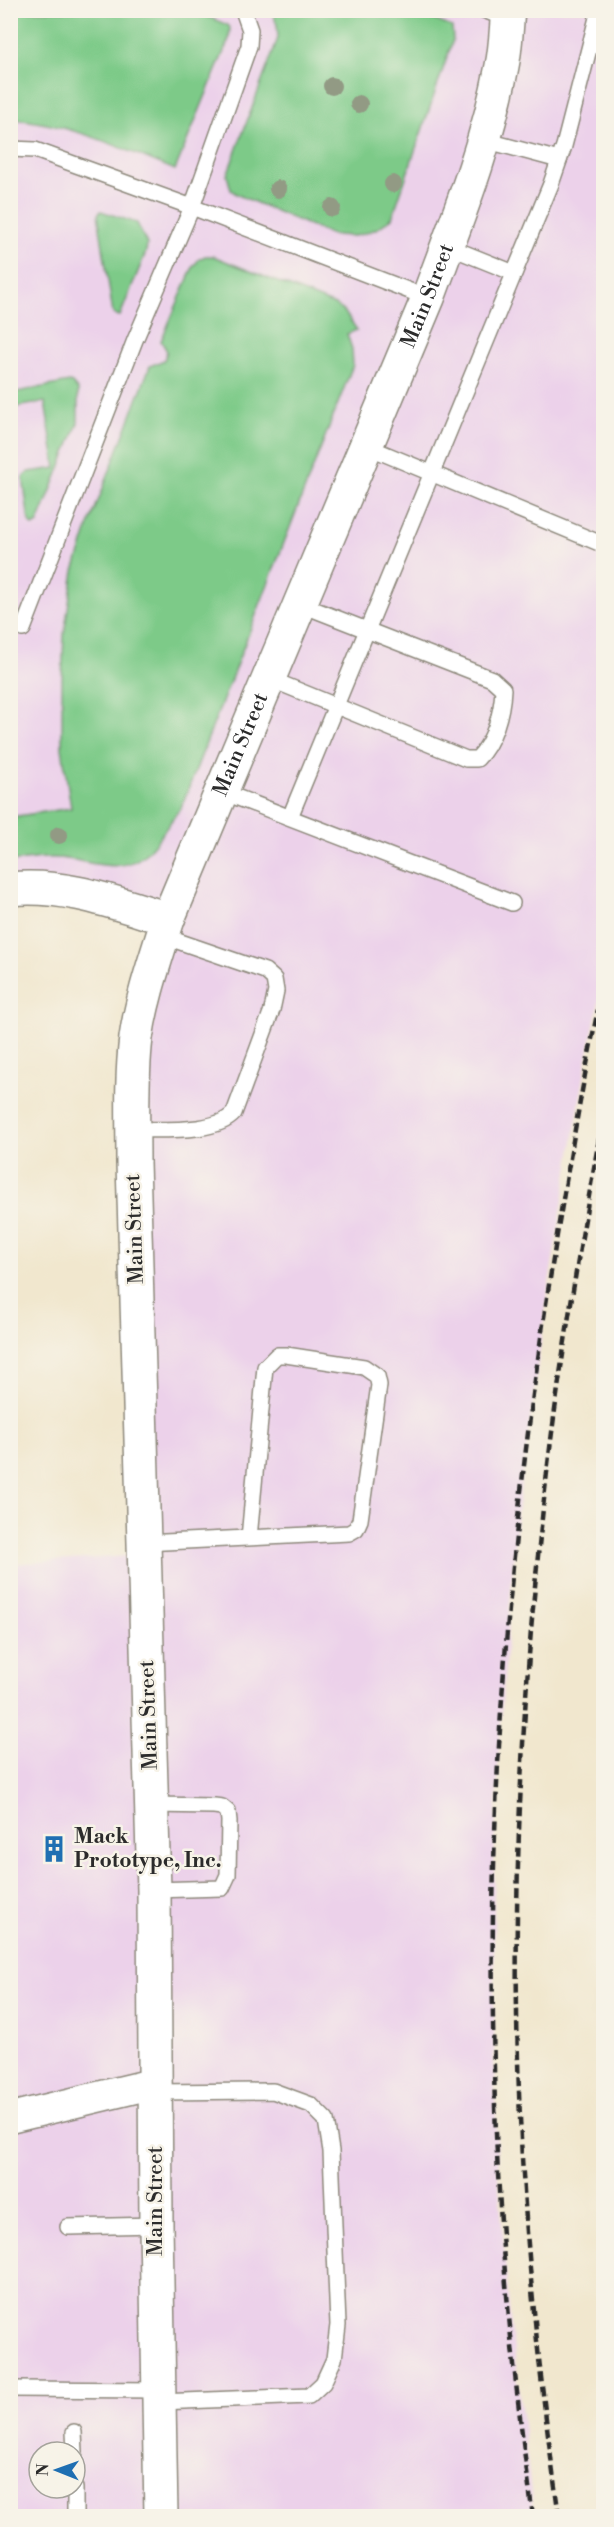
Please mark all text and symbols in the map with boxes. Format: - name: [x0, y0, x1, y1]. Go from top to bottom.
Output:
- street label: Main Street: [396, 240, 460, 352]
- street label: Main Street: [208, 688, 275, 800]
- street label: Main Street: [120, 1173, 150, 1284]
- street label: Main Street: [134, 1659, 164, 1770]
- place label: Mack Prototype, Inc.: [74, 1824, 222, 1874]
- building icon: Mack Prototype, Inc.: [39, 1834, 69, 1864]
- street label: Main Street: [143, 2145, 169, 2256]
- north arrow: [27, 2440, 87, 2500]
- text: N: [33, 2463, 53, 2476]

